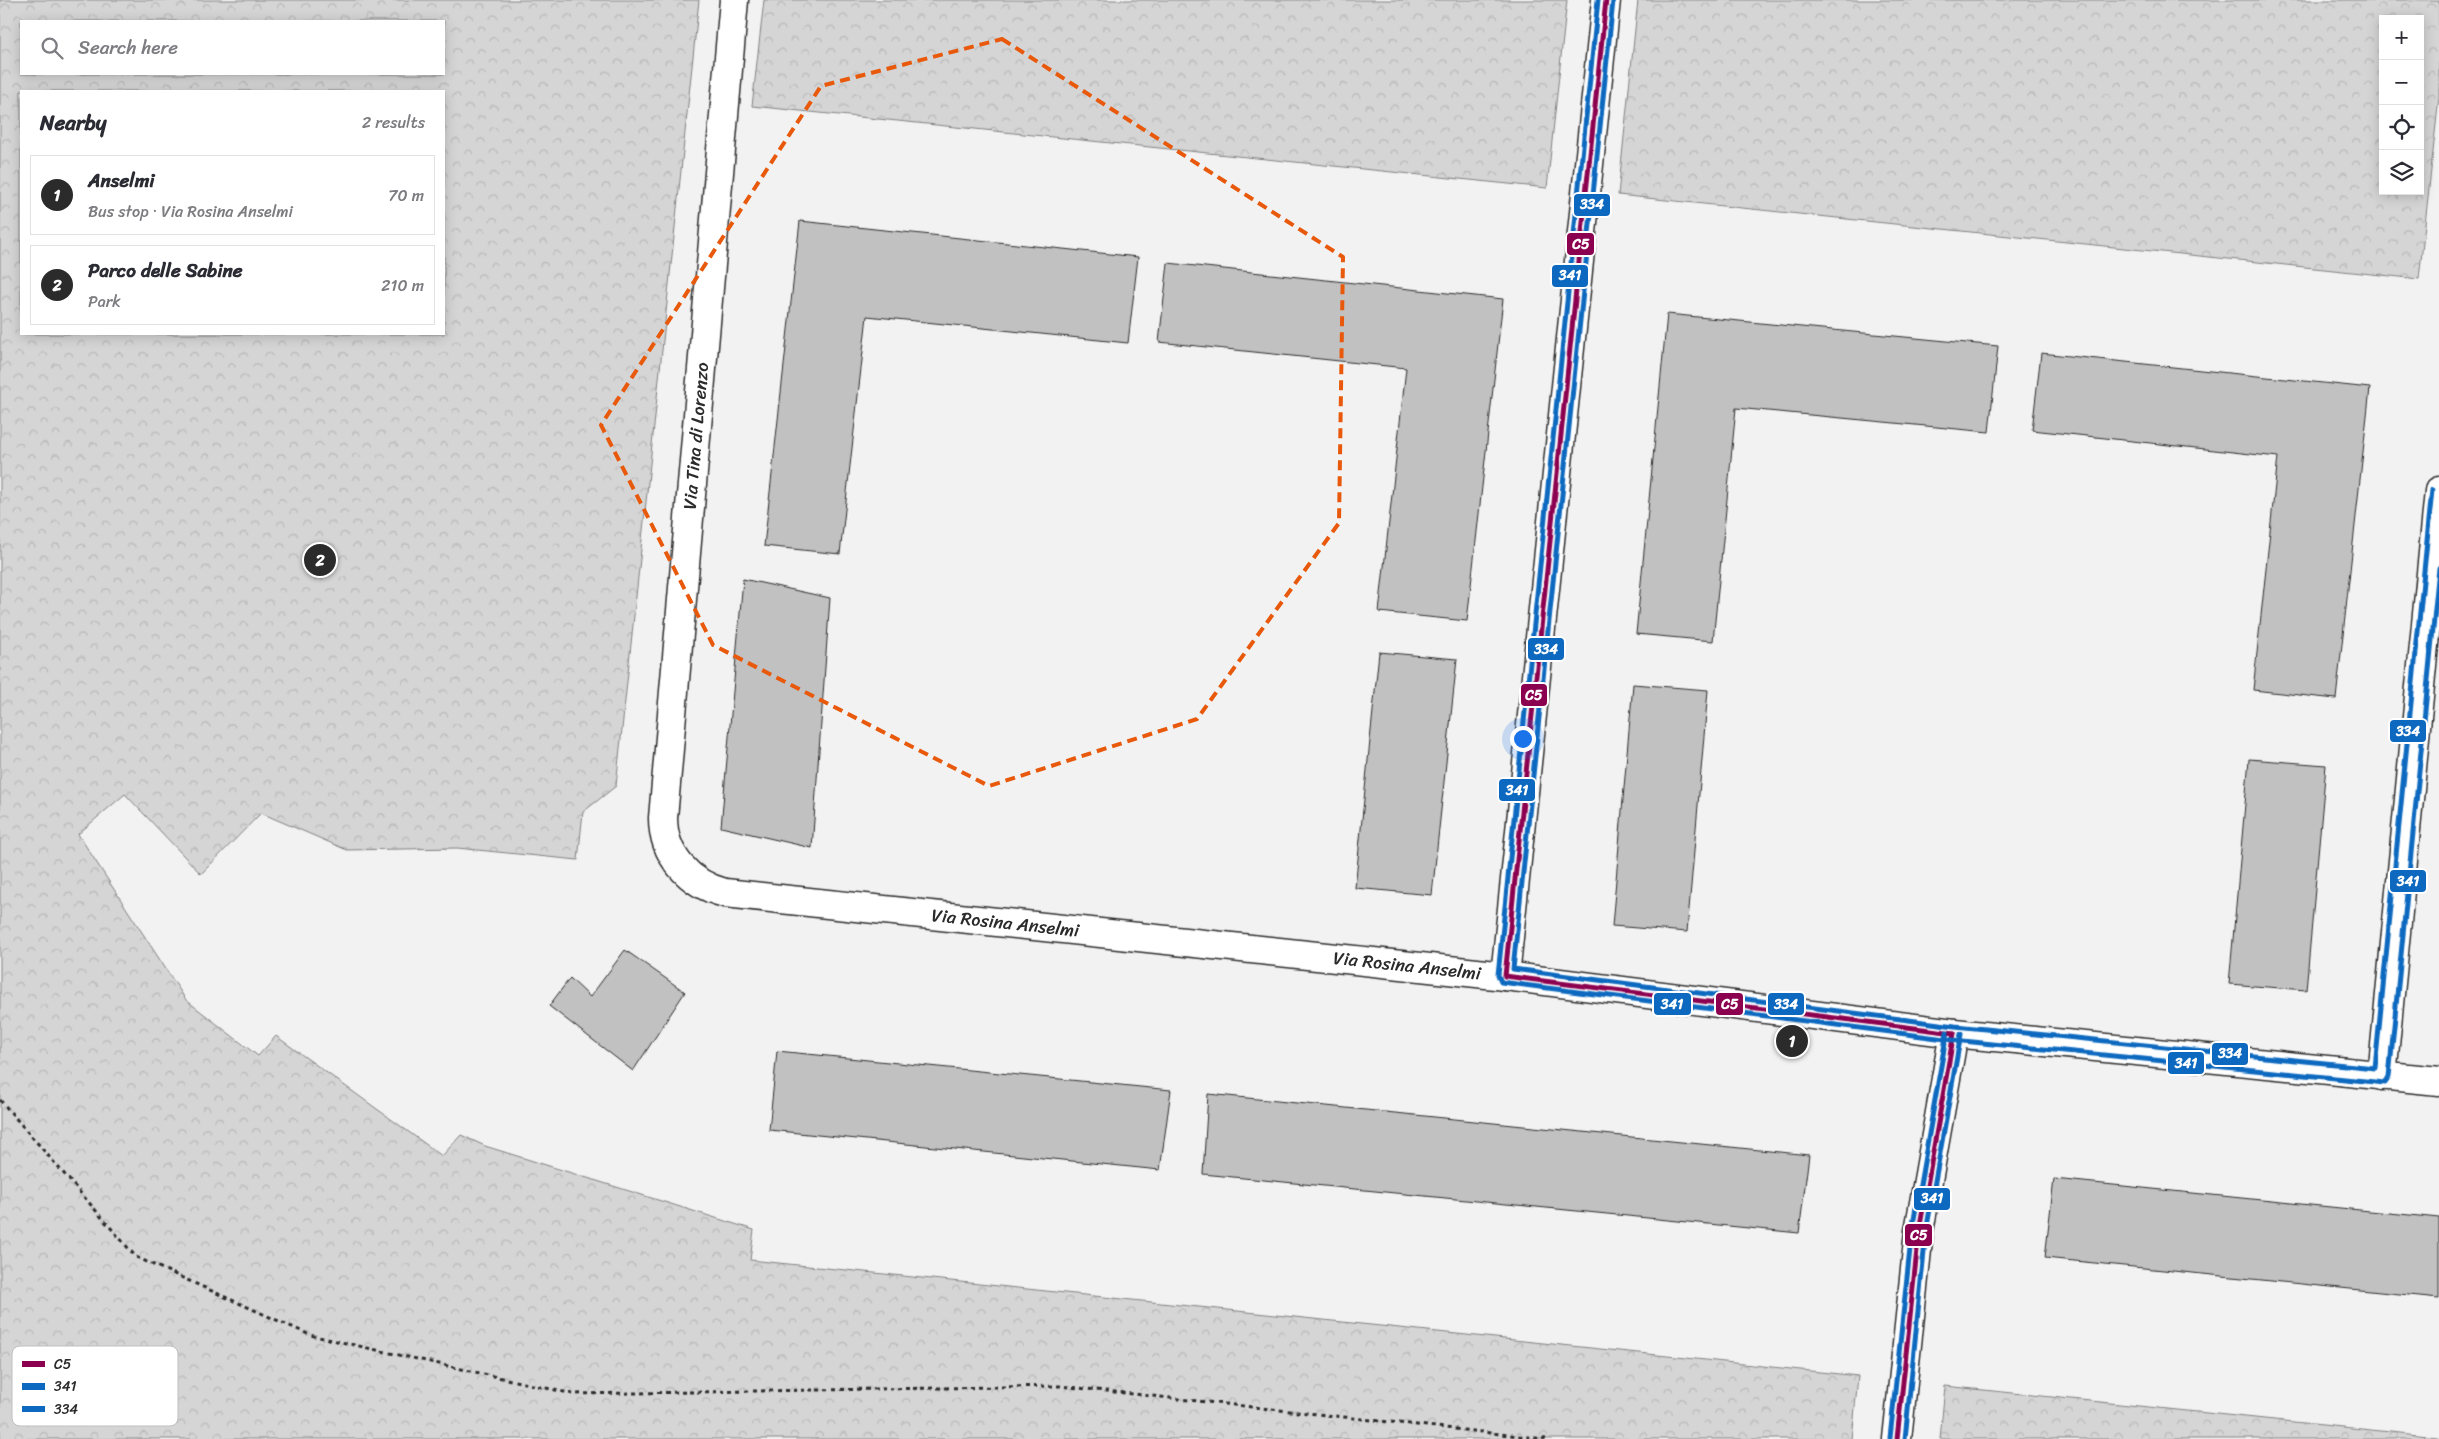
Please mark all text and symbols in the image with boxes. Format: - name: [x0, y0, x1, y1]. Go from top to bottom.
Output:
- map controls: [2379, 15, 2424, 195]
- button: +: [2379, 15, 2424, 60]
- search box: [20, 20, 445, 75]
- text: Search here: [78, 31, 178, 64]
- icon: search: [38, 34, 66, 62]
- button: −: [2379, 60, 2424, 105]
- text: Nearby: [40, 104, 106, 142]
- button: locate: [2379, 105, 2424, 150]
- text: 2 results: [362, 108, 425, 137]
- button: layers: [2379, 150, 2424, 195]
- text: Anselmi: [88, 164, 154, 197]
- text: 1: [54, 181, 60, 210]
- text: 70 m: [388, 181, 424, 210]
- text: 334: [1579, 192, 1604, 217]
- line badge: 334: [1573, 193, 1611, 217]
- text: Bus stop · Via Rosina Anselmi: [88, 197, 293, 226]
- line badge: C5: [1566, 232, 1595, 256]
- text: C5: [1571, 232, 1590, 257]
- text: Parco delle Sabine: [88, 254, 243, 287]
- text: 341: [1558, 263, 1581, 288]
- line badge: 341: [1551, 264, 1589, 288]
- text: 2: [52, 271, 62, 300]
- text: 210 m: [381, 271, 424, 300]
- text: Park: [88, 287, 121, 316]
- street label: Via Tina di Lorenzo: [674, 361, 718, 511]
- pin: 2: [304, 541, 336, 579]
- line badge: 334: [1527, 637, 1565, 661]
- text: 334: [1533, 637, 1558, 662]
- line badge: C5: [1520, 683, 1548, 707]
- text: C5: [1524, 683, 1543, 708]
- line badge: 334: [2389, 719, 2427, 743]
- text: 334: [2395, 719, 2420, 744]
- your location: [1510, 726, 1536, 752]
- line badge: 341: [1498, 778, 1536, 802]
- text: 341: [1505, 778, 1528, 803]
- line badge: 341: [2389, 869, 2427, 893]
- text: 341: [2396, 869, 2419, 894]
- street label: Via Rosina Anselmi: [930, 899, 1082, 947]
- street label: Via Rosina Anselmi: [1332, 942, 1484, 989]
- line badge: 341: [1653, 992, 1692, 1016]
- text: 341: [1660, 992, 1683, 1017]
- line badge: C5: [1715, 992, 1744, 1016]
- text: C5: [1720, 992, 1739, 1017]
- line badge: 334: [1767, 992, 1805, 1016]
- text: 334: [1773, 992, 1798, 1017]
- pin: 1: [1776, 1022, 1808, 1060]
- text: 334: [2217, 1041, 2242, 1066]
- line badge: 334: [2211, 1042, 2249, 1066]
- line badge: 341: [2167, 1051, 2205, 1075]
- text: 341: [2174, 1051, 2197, 1076]
- text: 341: [1920, 1186, 1943, 1211]
- line badge: 341: [1913, 1187, 1951, 1211]
- line badge: C5: [1904, 1223, 1933, 1247]
- text: C5: [1909, 1223, 1928, 1248]
- legend: [12, 1346, 178, 1426]
- text: C5: [54, 1352, 72, 1377]
- text: 341: [54, 1374, 76, 1399]
- text: 334: [54, 1397, 78, 1422]

